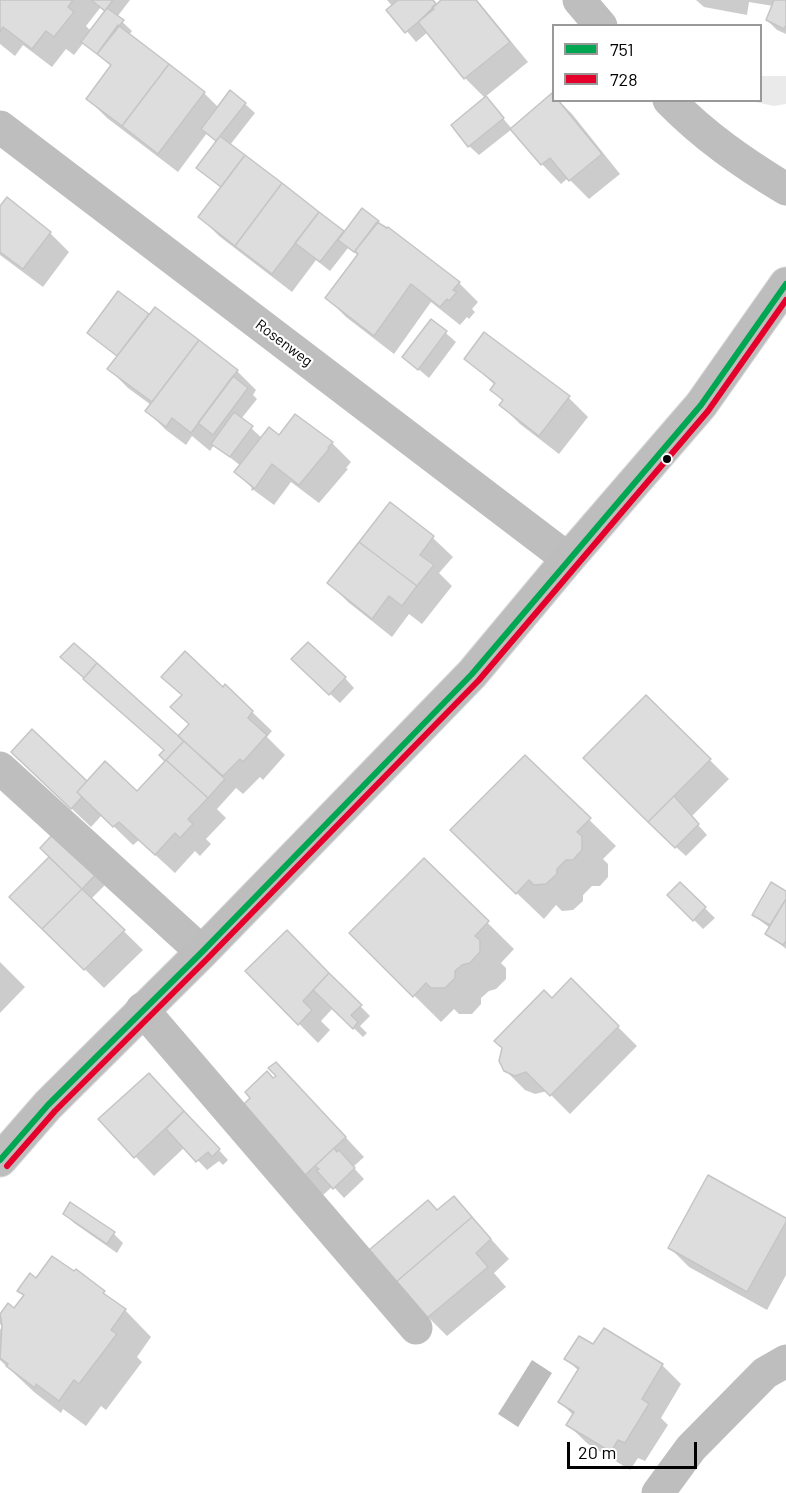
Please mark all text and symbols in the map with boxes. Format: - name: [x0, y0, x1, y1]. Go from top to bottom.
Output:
- legend: [552, 24, 762, 102]
- text: 751: [610, 38, 634, 60]
- text: 728: [610, 68, 638, 90]
- street label: Rosenweg: [252, 316, 316, 370]
- unlabelled marker: [661, 453, 673, 465]
- scale bar: [570, 1430, 700, 1468]
- text: 20 m: [578, 1441, 616, 1463]

